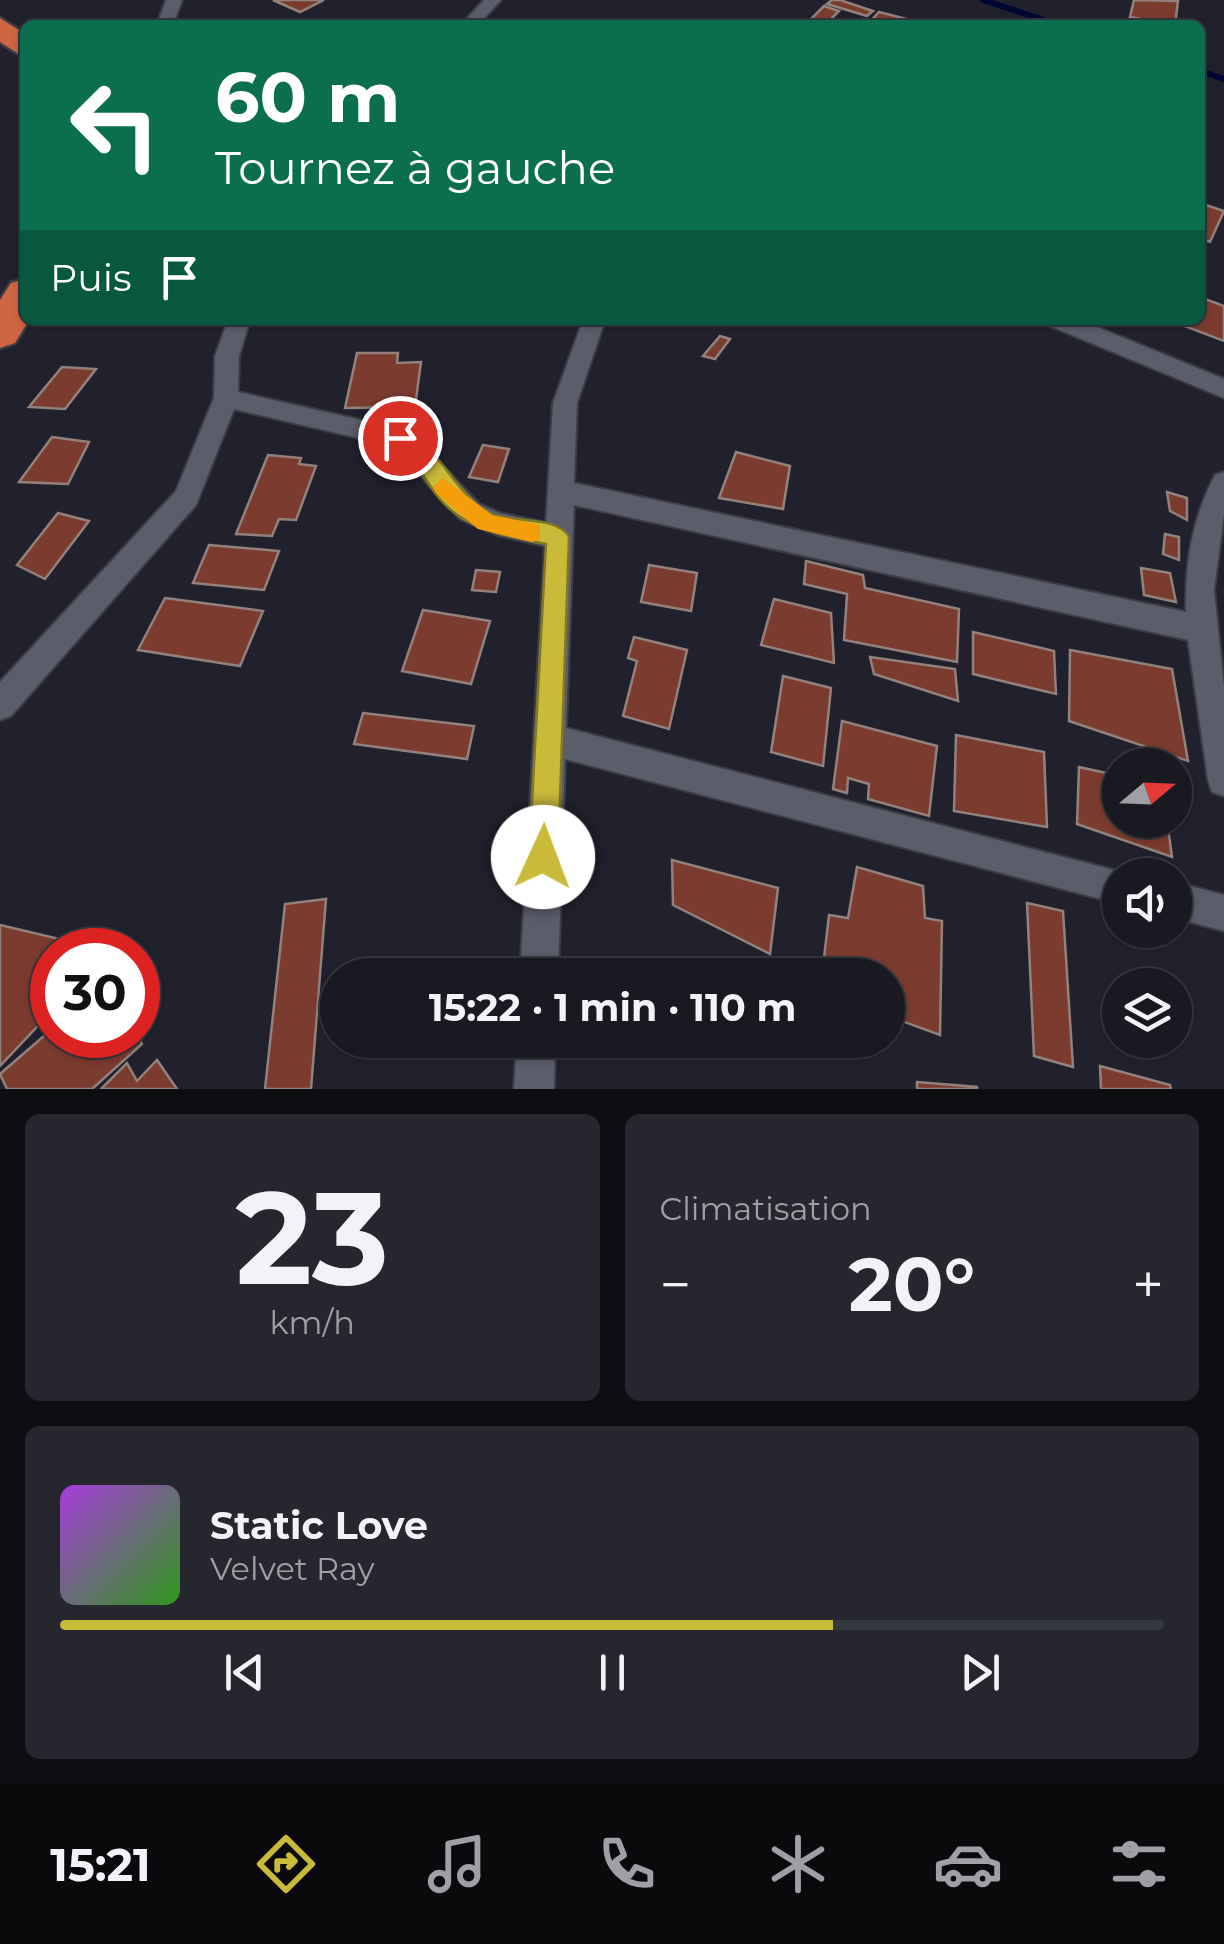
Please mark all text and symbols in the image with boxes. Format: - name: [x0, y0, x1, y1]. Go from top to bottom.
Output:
- text: 60 m: [215, 54, 400, 140]
- icon: left: [50, 60, 180, 190]
- text: Tournez à gauche: [215, 140, 615, 195]
- icon: arrive: [152, 250, 207, 305]
- text: Puis: [50, 254, 132, 301]
- pin: [358, 396, 443, 481]
- icon: arrive: [373, 411, 428, 466]
- north arrow: [1102, 748, 1192, 838]
- map controls: [1102, 748, 1192, 1058]
- position arrow: [491, 805, 595, 909]
- button: sound: [1102, 858, 1192, 948]
- speed limit sign: 30: [30, 928, 160, 1058]
- button: layers: [1102, 968, 1192, 1058]
- text: 15:22 · 1 min · 110 m: [429, 984, 796, 1031]
- text: 23: [235, 1158, 389, 1317]
- text: Climatisation: [660, 1189, 872, 1228]
- text: 20°: [848, 1238, 975, 1330]
- text: −: [660, 1251, 691, 1318]
- text: +: [1132, 1251, 1164, 1318]
- text: km/h: [270, 1303, 355, 1342]
- text: Static Love: [210, 1502, 428, 1549]
- text: Velvet Ray: [210, 1549, 375, 1588]
- icon: previous: [217, 1645, 272, 1700]
- icon: pause: [585, 1645, 640, 1700]
- icon: next: [953, 1645, 1008, 1700]
- icon: directions: [251, 1829, 321, 1899]
- icon: music: [422, 1829, 492, 1899]
- icon: phone: [592, 1829, 662, 1899]
- icon: climate: [763, 1829, 833, 1899]
- icon: car: [933, 1829, 1003, 1899]
- icon: filters: [1104, 1829, 1174, 1899]
- text: 15:21: [50, 1837, 151, 1892]

